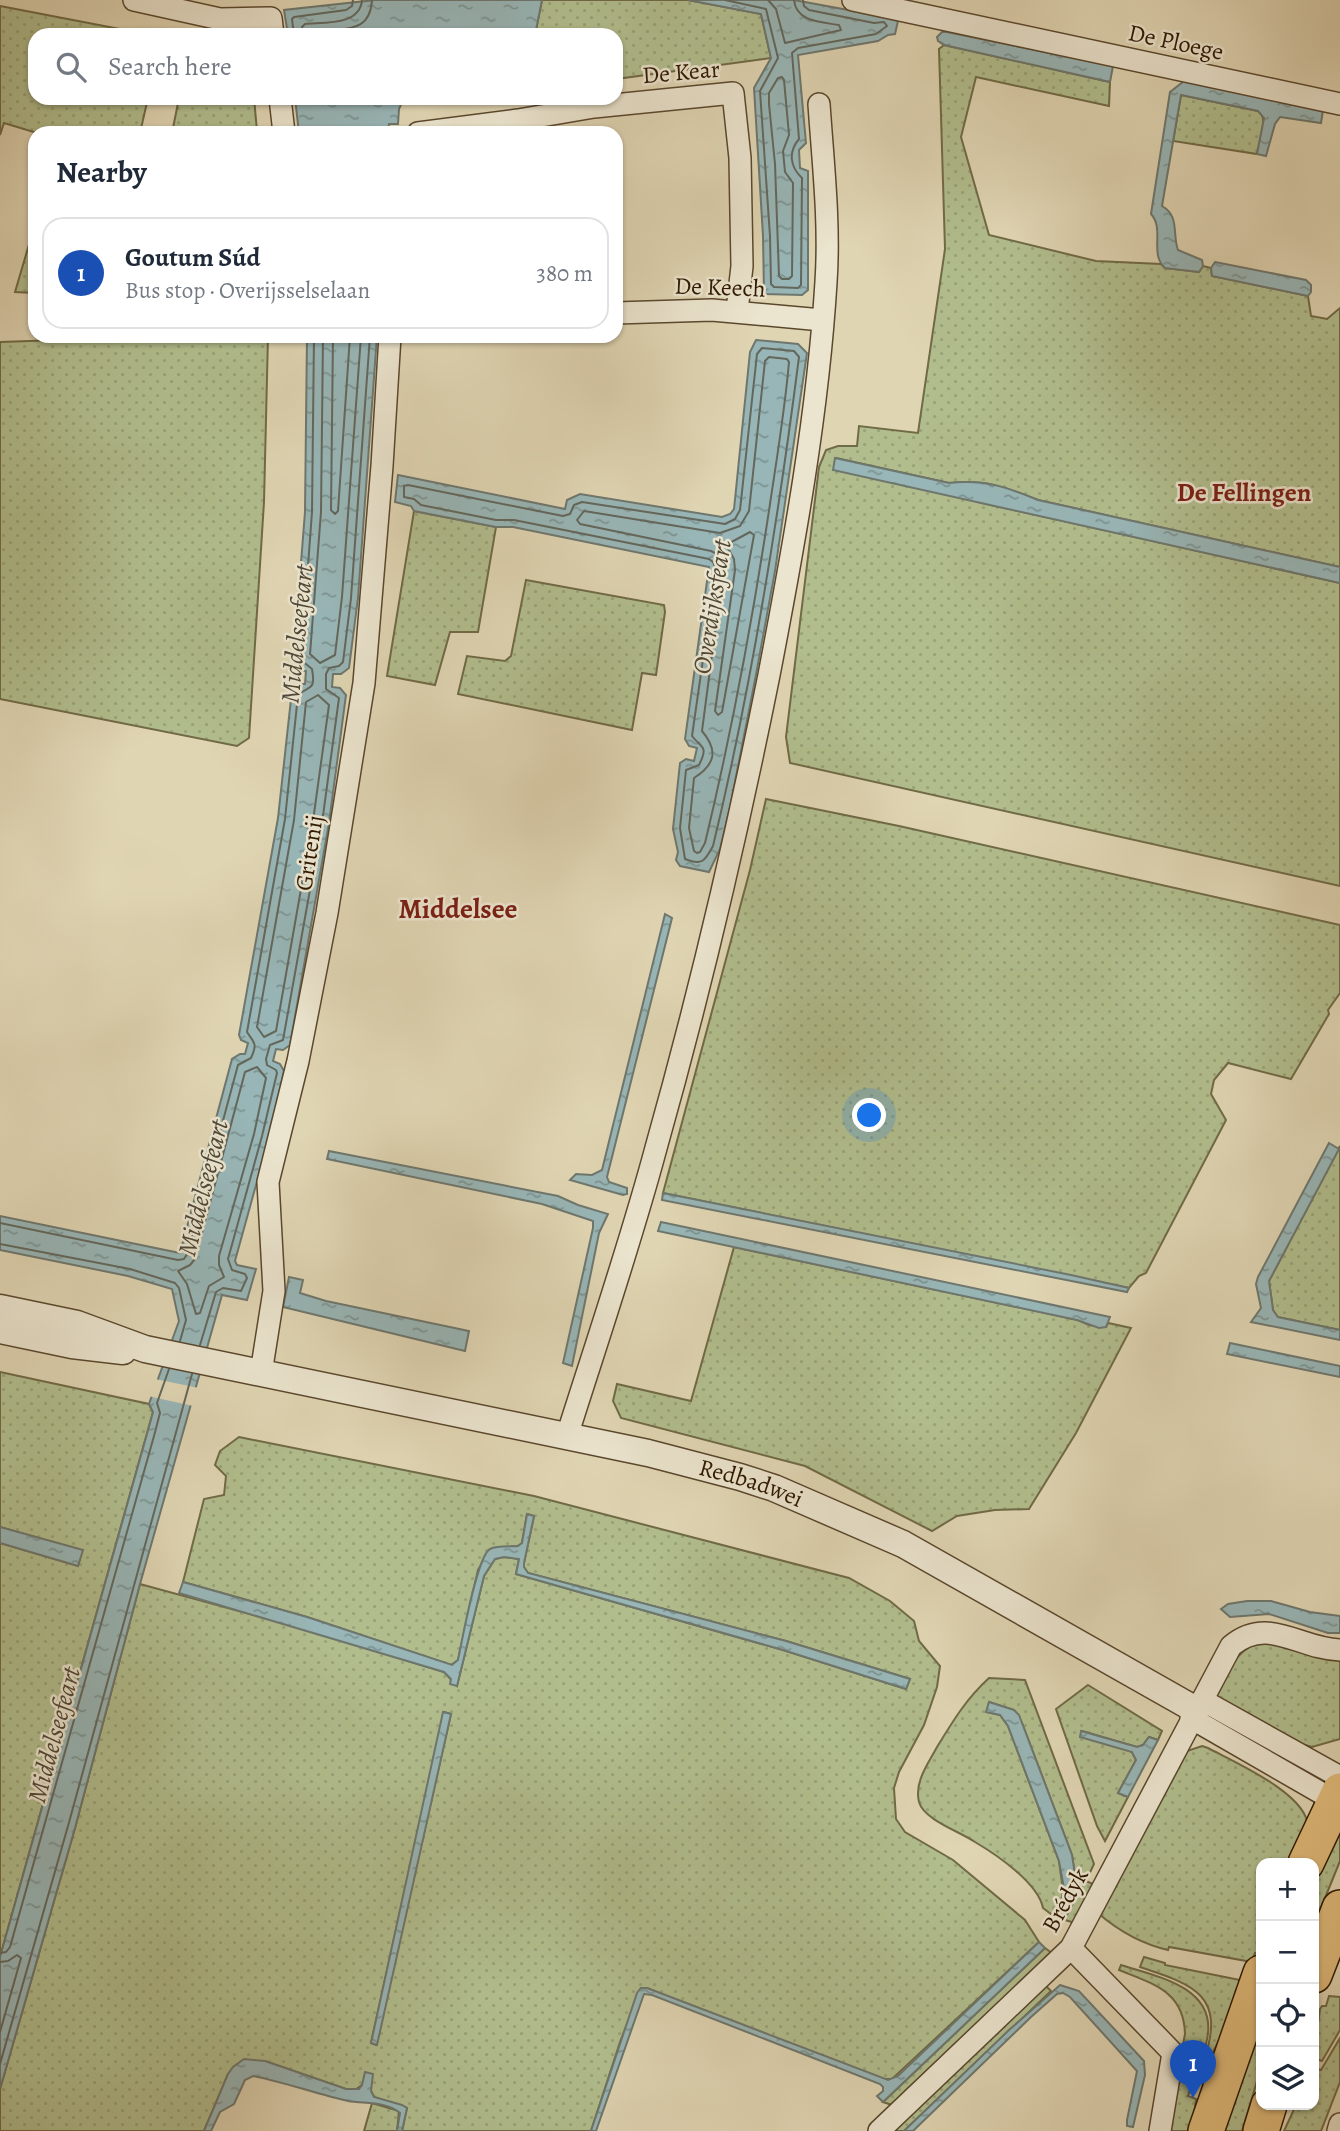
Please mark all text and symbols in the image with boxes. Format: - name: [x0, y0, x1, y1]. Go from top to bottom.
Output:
- street label: De Ploege: [1125, 16, 1227, 68]
- search box: [28, 28, 623, 105]
- icon: search: [52, 48, 90, 86]
- text: Search here: [108, 49, 232, 84]
- street label: De Kear: [641, 53, 721, 91]
- text: Nearby: [56, 152, 147, 192]
- text: Goutum Súd: [125, 240, 261, 275]
- text: 1: [77, 258, 85, 289]
- text: 380 m: [536, 258, 593, 289]
- street label: De Keech: [674, 269, 766, 305]
- text: Bus stop · Overijsselselaan: [125, 275, 370, 306]
- district label: De Fellingen: [1177, 475, 1312, 510]
- water label: Overdijksfeart: [684, 536, 740, 677]
- water label: Middelseefeart: [272, 561, 322, 705]
- street label: Gritenij: [287, 813, 331, 893]
- district label: Middelsee: [398, 890, 518, 928]
- your location: [852, 1098, 886, 1132]
- water label: Middelseefeart: [169, 1115, 237, 1260]
- street label: Redbadwei: [696, 1451, 808, 1515]
- water label: Middelseefeart: [19, 1662, 89, 1807]
- map controls: [1256, 1858, 1319, 2110]
- button: +: [1256, 1858, 1319, 1921]
- street label: Brédyk: [1034, 1862, 1096, 1938]
- button: −: [1256, 1921, 1319, 1984]
- button: locate: [1256, 1984, 1319, 2047]
- pin: 1: [1170, 2040, 1216, 2098]
- button: layers: [1256, 2047, 1319, 2110]

